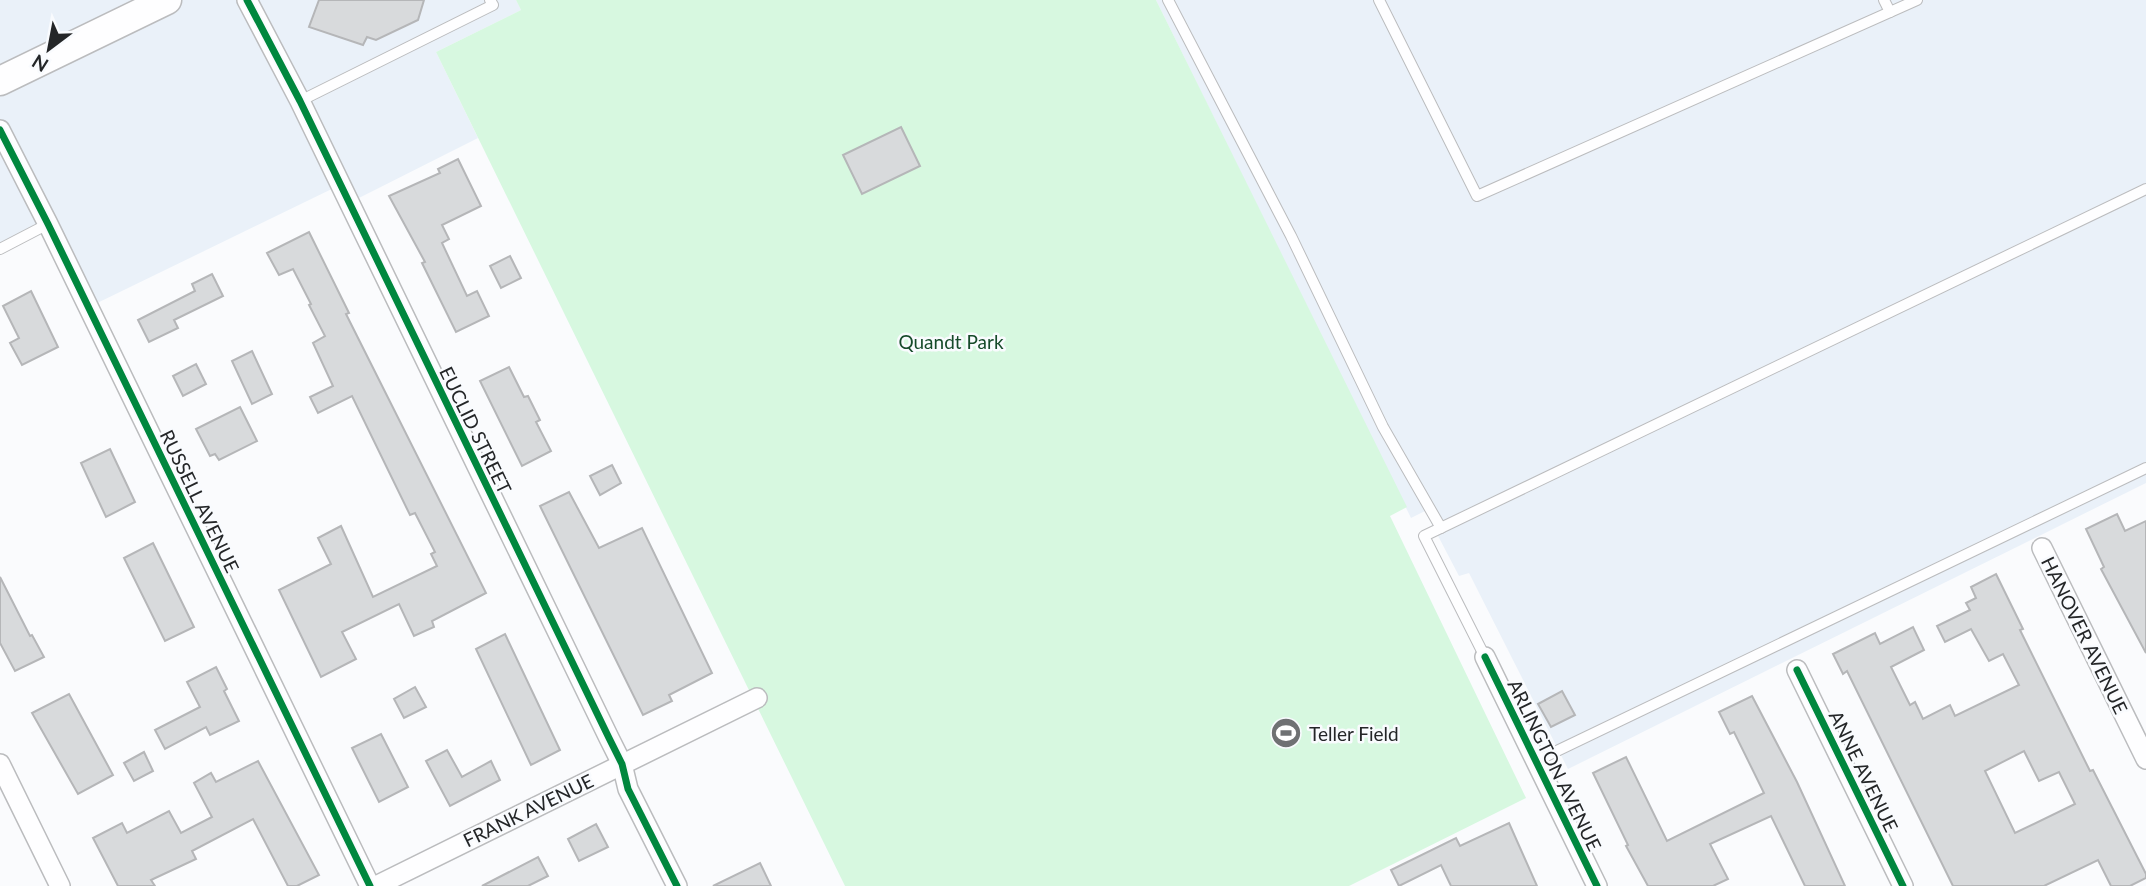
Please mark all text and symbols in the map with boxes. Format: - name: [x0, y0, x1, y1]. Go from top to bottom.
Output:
- north arrow: [14, 14, 84, 84]
- text: N: [27, 50, 52, 77]
- park label: Quandt Park: [898, 330, 1004, 353]
- street label: EUCLID STREET: [435, 363, 517, 497]
- street label: RUSSELL AVENUE: [156, 426, 244, 576]
- street label: HANOVER AVENUE: [2037, 553, 2133, 717]
- street label: ARLINGTON AVENUE: [1503, 676, 1607, 854]
- street label: ANNE AVENUE: [1825, 707, 1903, 835]
- sports icon: Teller Field: [1269, 716, 1303, 750]
- place label: Teller Field: [1309, 722, 1399, 745]
- street label: FRANK AVENUE: [459, 769, 597, 851]

